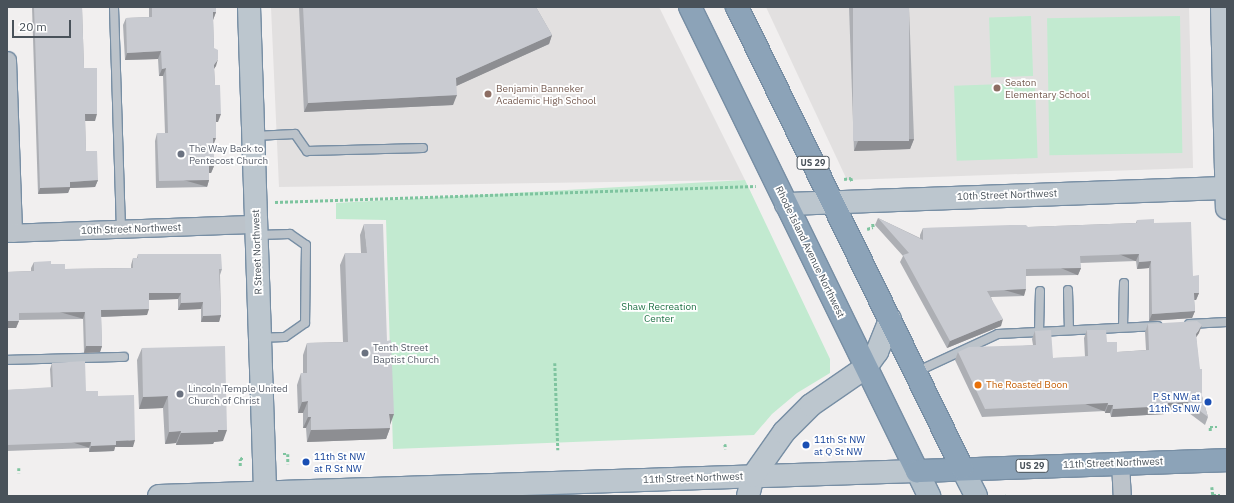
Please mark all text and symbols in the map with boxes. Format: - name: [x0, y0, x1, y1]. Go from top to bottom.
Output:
- scale bar: [14, 12, 73, 38]
- text: 20 m: [19, 19, 47, 34]
- place label: Seaton Elementary School: [1005, 76, 1089, 100]
- place label: Benjamin Banneker Academic High School: [496, 82, 596, 106]
- marker: Seaton Elementary School: [992, 83, 1002, 93]
- marker: Benjamin Banneker Academic High School: [483, 89, 493, 99]
- place label: The Way Back to Pentecost Church: [189, 142, 268, 166]
- marker: The Way Back to Pentecost Church: [176, 149, 186, 159]
- road number: US 29: [796, 156, 830, 170]
- street label: Rhode Island Avenue Northwest: [773, 184, 847, 320]
- street label: 10th Street Northwest: [957, 187, 1057, 203]
- street label: R Street Northwest: [250, 209, 264, 295]
- street label: 10th Street Northwest: [81, 221, 181, 237]
- park label: Shaw Recreation Center: [621, 300, 697, 324]
- place label: Tenth Street Baptist Church: [373, 341, 439, 364]
- marker: Tenth Street Baptist Church: [360, 348, 370, 358]
- place label: The Roasted Boon: [986, 379, 1068, 391]
- marker: The Roasted Boon: [973, 380, 983, 390]
- place label: Lincoln Temple United Church of Christ: [188, 382, 288, 406]
- marker: Lincoln Temple United Church of Christ: [175, 389, 185, 399]
- place label: P St NW at 11th St NW: [1149, 390, 1200, 414]
- marker: P St NW at 11th St NW: [1203, 397, 1213, 407]
- place label: 11th St NW at Q St NW: [814, 433, 865, 456]
- marker: 11th St NW at Q St NW: [801, 440, 811, 450]
- place label: 11th St NW at R St NW: [314, 450, 365, 474]
- street label: 11th Street Northwest: [1063, 455, 1163, 471]
- marker: 11th St NW at R St NW: [301, 457, 311, 467]
- road number: US 29: [1015, 459, 1049, 473]
- street label: 11th Street Northwest: [643, 470, 743, 486]

